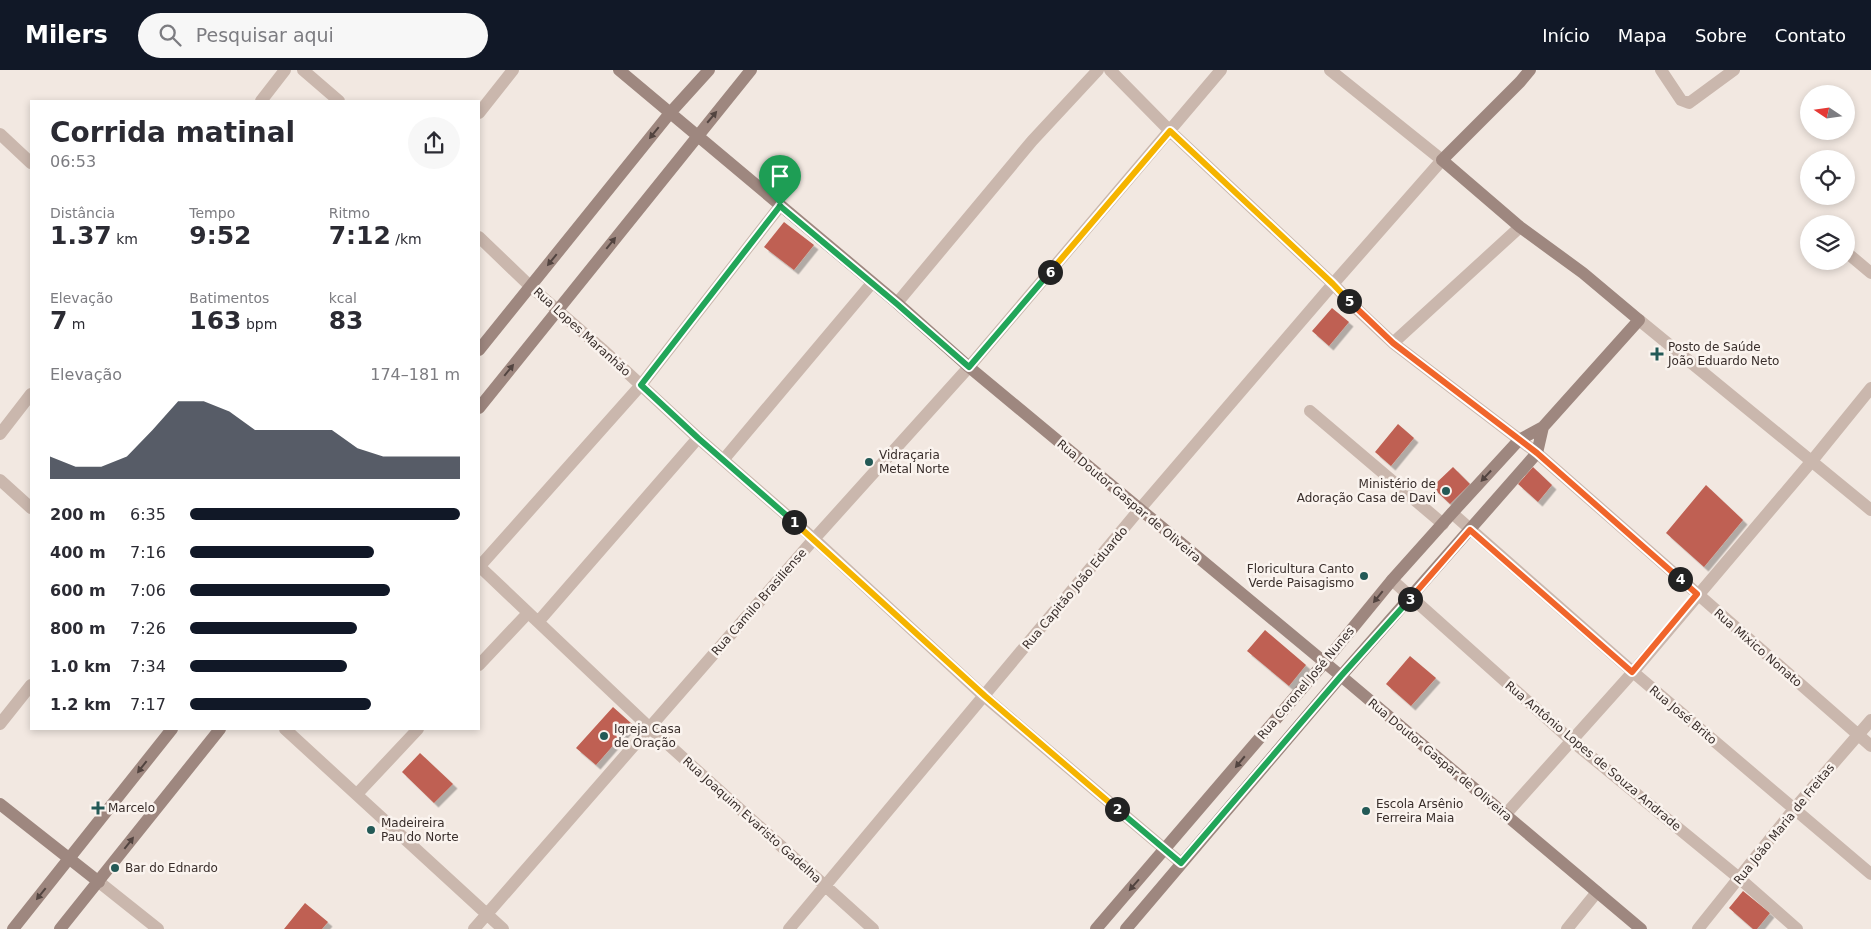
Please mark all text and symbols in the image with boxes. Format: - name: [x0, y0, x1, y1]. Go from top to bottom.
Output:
- search box: [138, 13, 488, 58]
- text: Milers: [25, 21, 108, 49]
- icon: search: [156, 21, 184, 49]
- text: Pesquisar aqui: [196, 24, 334, 46]
- text: Início: [1542, 25, 1590, 46]
- text: Mapa: [1618, 25, 1667, 46]
- text: Sobre: [1695, 25, 1747, 46]
- text: Contato: [1775, 25, 1846, 46]
- north arrow: [1800, 85, 1855, 140]
- map controls: [1800, 85, 1855, 270]
- one-way arrow: [707, 110, 718, 123]
- text: Corrida matinal: [50, 116, 295, 149]
- button: share: [408, 117, 460, 169]
- one-way arrow: [648, 126, 659, 139]
- button: locate: [1800, 150, 1855, 205]
- text: 06:53: [50, 152, 96, 171]
- pin: [759, 155, 801, 206]
- icon: arrive: [766, 162, 794, 190]
- text: Distância: [50, 205, 115, 221]
- text: Tempo: [189, 205, 235, 221]
- text: Ritmo: [329, 205, 370, 221]
- button: layers: [1800, 215, 1855, 270]
- text: 1.37: [50, 221, 112, 250]
- text: 9:52: [189, 221, 252, 250]
- text: 7:12: [329, 221, 391, 250]
- text: km: [112, 231, 138, 247]
- text: /km: [391, 231, 422, 247]
- one-way arrow: [605, 237, 616, 250]
- one-way arrow: [547, 253, 558, 266]
- pin: 6: [1038, 260, 1062, 284]
- text: 6: [1046, 264, 1055, 280]
- street label: Rua Lopes Maranhão: [531, 285, 633, 379]
- pin: 5: [1336, 288, 1362, 314]
- text: Elevação: [50, 290, 113, 306]
- text: Batimentos: [189, 290, 269, 306]
- text: kcal: [329, 290, 357, 306]
- text: 5: [1345, 293, 1354, 309]
- text: 7: [50, 306, 67, 335]
- text: 163: [189, 306, 242, 335]
- text: 83: [329, 306, 363, 335]
- text: m: [67, 316, 86, 332]
- text: bpm: [242, 316, 277, 332]
- place label: Posto de Saúde João Eduardo Neto: [1667, 340, 1779, 368]
- marker: Posto de Saúde João Eduardo Neto: [1650, 347, 1664, 361]
- one-way arrow: [504, 364, 515, 377]
- text: Elevação: [50, 365, 122, 384]
- text: 174–181 m: [370, 365, 460, 384]
- street label: Rua Doutor Gaspar de Oliveira: [1054, 437, 1204, 565]
- place label: Vidraçaria Metal Norte: [879, 448, 949, 476]
- marker: Vidraçaria Metal Norte: [863, 456, 875, 468]
- one-way arrow: [1481, 470, 1492, 482]
- place label: Ministério de Adoração Casa de Davi: [1297, 477, 1436, 505]
- marker: Ministério de Adoração Casa de Davi: [1440, 485, 1452, 497]
- text: 200 m: [50, 505, 106, 524]
- text: 6:35: [130, 505, 166, 524]
- pin: 1: [782, 510, 806, 534]
- text: 1: [790, 514, 799, 530]
- street label: Rua Capitão João Eduardo: [1020, 524, 1130, 652]
- text: 400 m: [50, 543, 106, 562]
- text: 7:16: [130, 543, 166, 562]
- street label: Rua Camilo Brasiliense: [709, 546, 809, 658]
- place label: Floricultura Canto Verde Paisagismo: [1247, 562, 1354, 590]
- pin: 4: [1668, 566, 1692, 592]
- marker: Floricultura Canto Verde Paisagismo: [1358, 570, 1370, 582]
- text: 4: [1676, 571, 1685, 587]
- text: 600 m: [50, 581, 106, 600]
- text: 7:06: [130, 581, 166, 600]
- pin: 3: [1398, 586, 1422, 612]
- one-way arrow: [1373, 590, 1384, 603]
- text: 3: [1406, 591, 1415, 607]
- street label: Rua Mixico Nonato: [1711, 606, 1805, 690]
- text: 800 m: [50, 619, 106, 638]
- text: 7:26: [130, 619, 166, 638]
- street label: Rua Coronel José Nunes: [1255, 624, 1357, 742]
- text: 1.0 km: [50, 657, 111, 676]
- text: 7:34: [130, 657, 166, 676]
- street label: Rua Antônio Lopes de Souza Andrade: [1502, 678, 1684, 834]
- street label: Rua José Brito: [1647, 683, 1719, 747]
- text: 1.2 km: [50, 695, 111, 714]
- text: 7:17: [130, 695, 166, 714]
- street label: Rua Doutor Gaspar de Oliveira: [1365, 696, 1515, 824]
- place label: Igreja Casa de Oração: [614, 722, 681, 750]
- marker: Igreja Casa de Oração: [598, 730, 610, 742]
- street label: Rua Joaquim Evaristo Gadelha: [680, 754, 824, 886]
- one-way arrow: [1234, 755, 1246, 767]
- one-way arrow: [137, 760, 148, 773]
- street label: Rua João Maria de Freitas: [1731, 761, 1837, 887]
- pin: 2: [1104, 796, 1130, 822]
- place label: Escola Arsênio Ferreira Maia: [1376, 797, 1463, 825]
- place label: Marcelo: [108, 801, 155, 815]
- text: 2: [1113, 801, 1122, 817]
- marker: Marcelo: [92, 802, 104, 814]
- marker: Escola Arsênio Ferreira Maia: [1360, 805, 1372, 817]
- place label: Madeireira Pau do Norte: [381, 816, 459, 844]
- marker: Madeireira Pau do Norte: [365, 824, 377, 836]
- one-way arrow: [124, 837, 135, 850]
- place label: Bar do Ednardo: [125, 861, 218, 875]
- marker: Bar do Ednardo: [109, 862, 121, 874]
- one-way arrow: [1128, 879, 1140, 891]
- one-way arrow: [36, 887, 46, 901]

